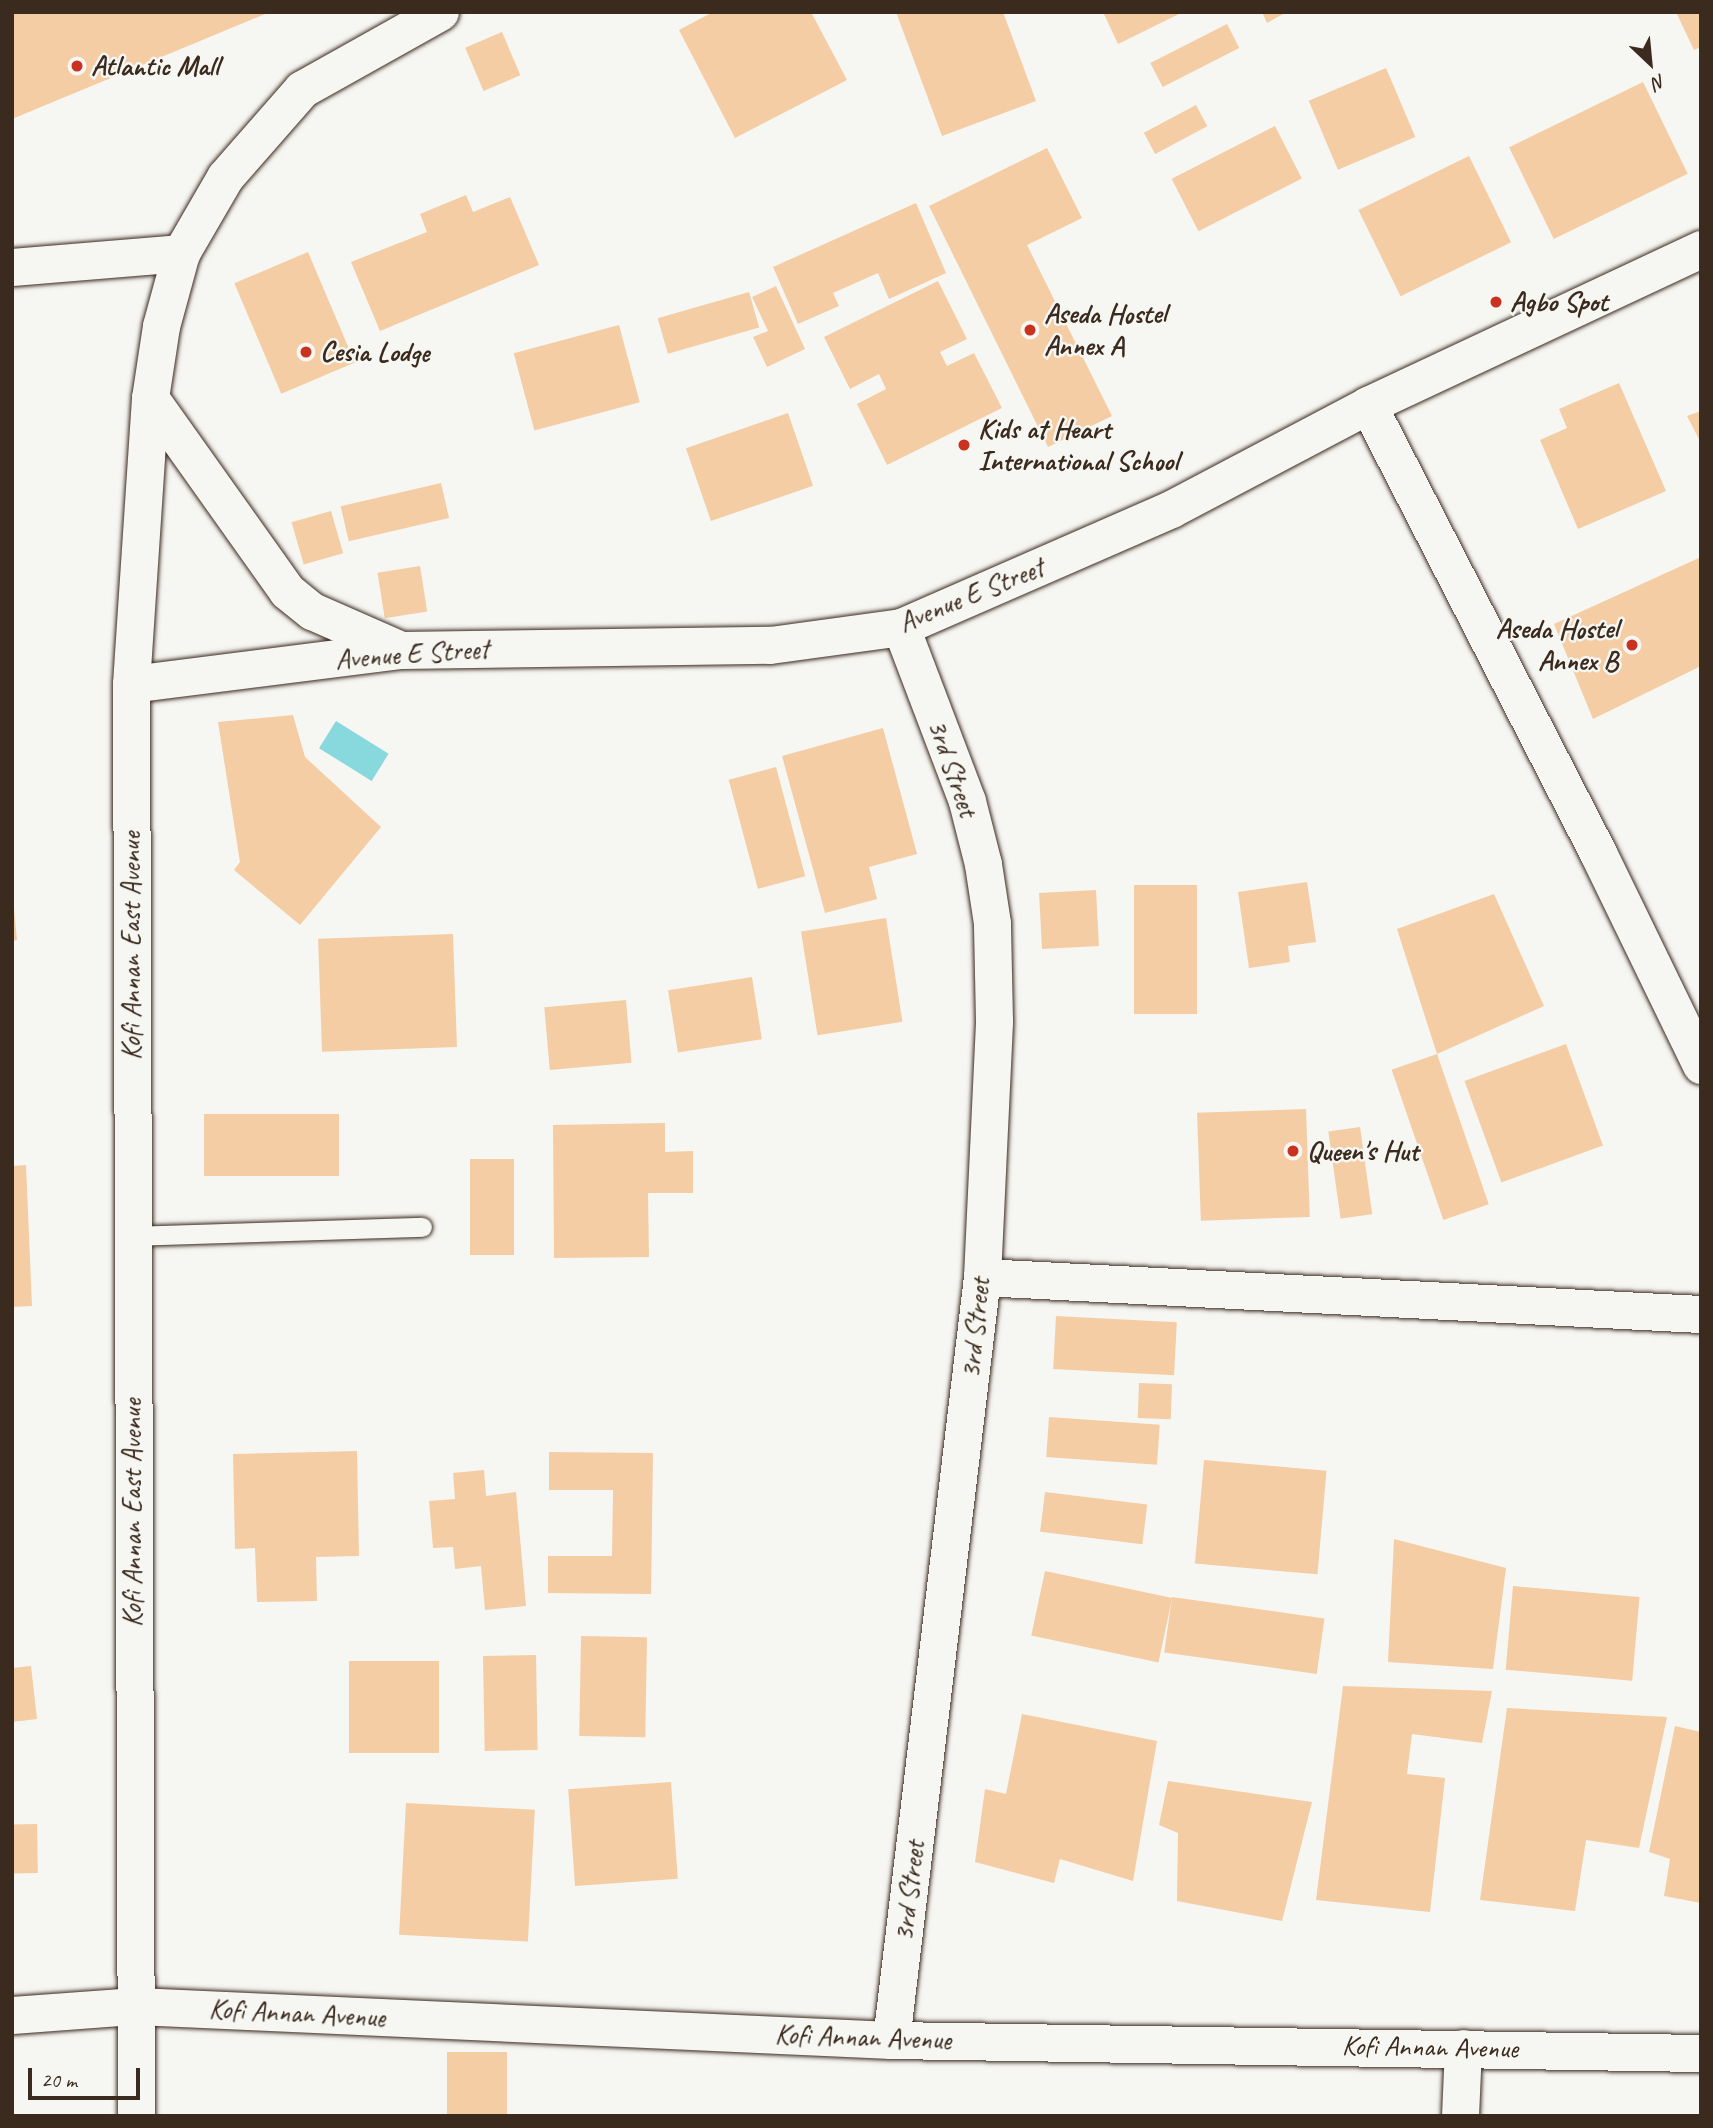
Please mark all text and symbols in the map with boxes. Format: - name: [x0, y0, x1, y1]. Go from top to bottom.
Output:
- north arrow: [1615, 28, 1685, 98]
- place label: Atlantic Mall: [91, 49, 219, 83]
- marker: Atlantic Mall: [69, 58, 85, 74]
- text: N: [1649, 69, 1670, 95]
- place label: Agbo Spot: [1510, 285, 1608, 319]
- marker: Agbo Spot: [1488, 294, 1504, 310]
- place label: Aseda Hostel Annex A: [1044, 297, 1166, 363]
- marker: Aseda Hostel Annex A: [1022, 322, 1038, 338]
- place label: Cesia Lodge: [320, 335, 429, 369]
- marker: Cesia Lodge: [298, 344, 314, 360]
- place label: Kids at Heart International School: [978, 412, 1178, 478]
- marker: Kids at Heart International School: [956, 437, 972, 453]
- street label: Avenue E Street: [893, 551, 1049, 639]
- place label: Aseda Hostel Annex B: [1496, 612, 1618, 678]
- street label: Avenue E Street: [334, 632, 490, 676]
- marker: Aseda Hostel Annex B: [1624, 637, 1640, 653]
- street label: 3rd Street: [921, 715, 985, 821]
- street label: Kofi Annan East Avenue: [114, 831, 148, 1061]
- place label: Queen's Hut: [1307, 1134, 1418, 1168]
- marker: Queen's Hut: [1285, 1143, 1301, 1159]
- street label: 3rd Street: [953, 1276, 997, 1380]
- street label: Kofi Annan East Avenue: [115, 1398, 149, 1628]
- street label: 3rd Street: [886, 1839, 932, 1943]
- street label: Kofi Annan Avenue: [208, 1992, 386, 2034]
- street label: Kofi Annan Avenue: [774, 2017, 952, 2057]
- street label: Kofi Annan Avenue: [1341, 2029, 1519, 2065]
- scale bar: [32, 2054, 144, 2098]
- text: 20 m: [41, 2067, 77, 2093]

